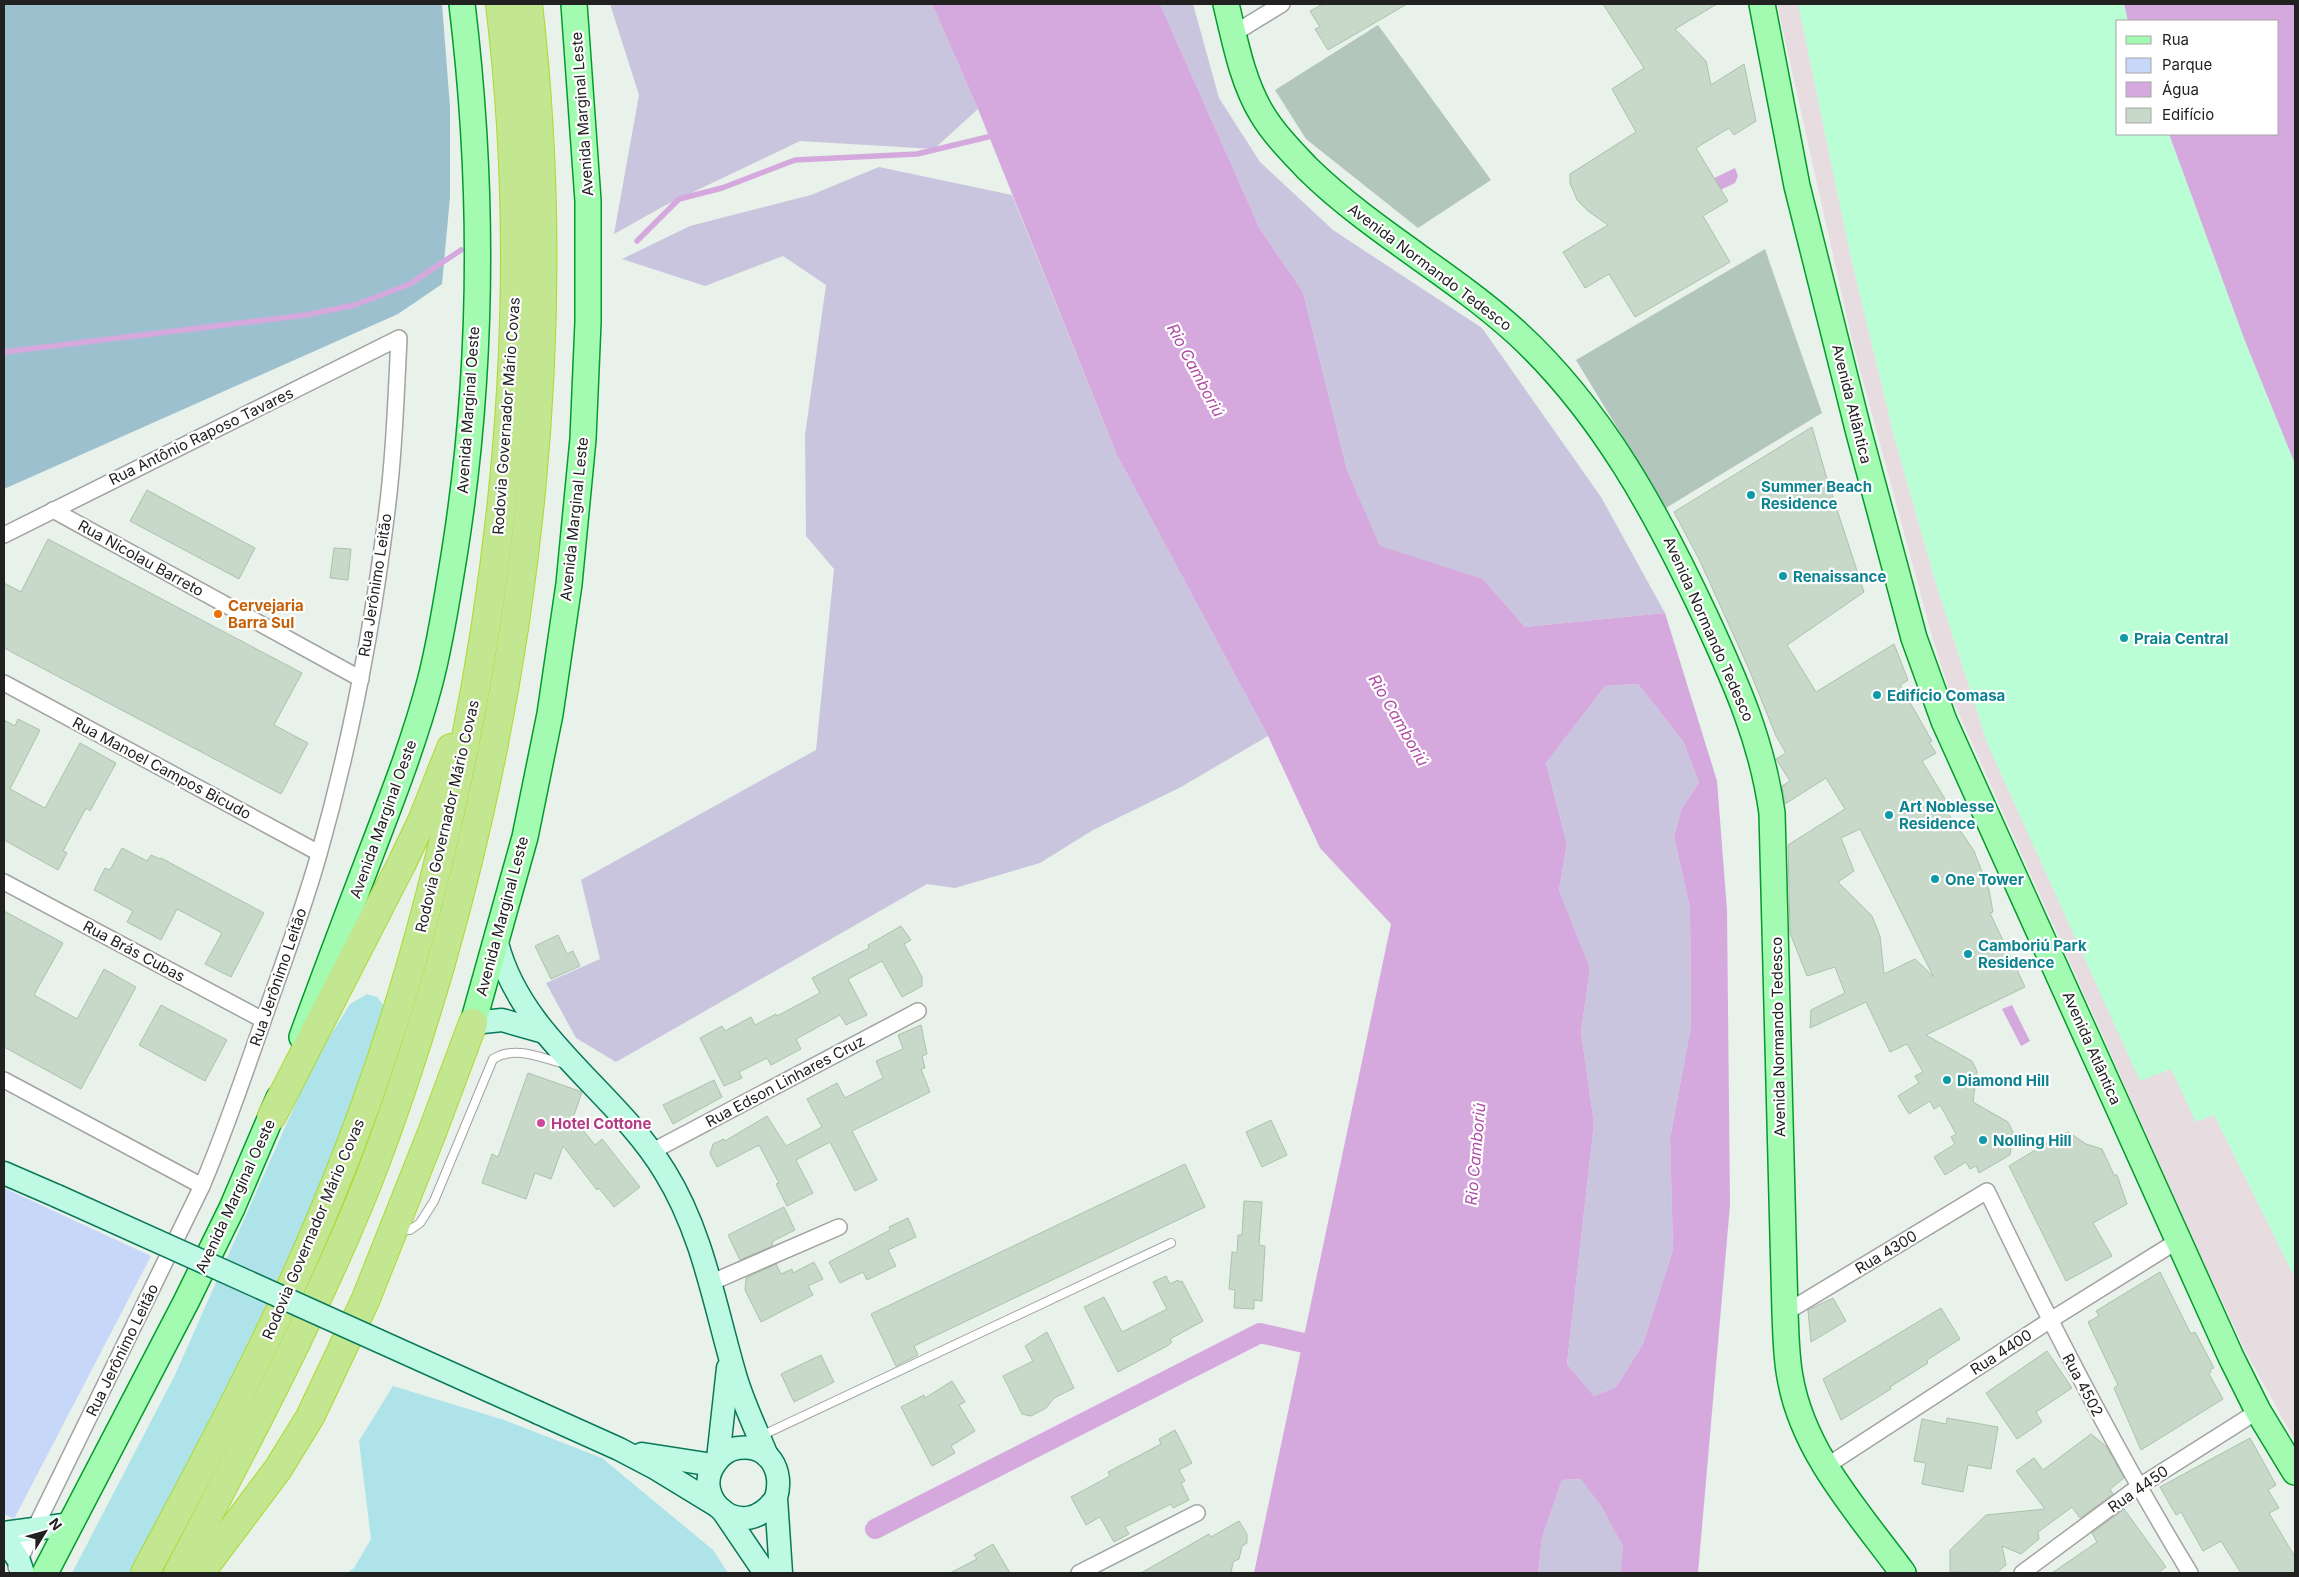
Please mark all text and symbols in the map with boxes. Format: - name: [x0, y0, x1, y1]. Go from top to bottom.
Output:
- legend: [2116, 20, 2279, 135]
- text: Rua: [2162, 30, 2189, 49]
- street label: Avenida Marginal Leste: [567, 31, 597, 197]
- text: Parque: [2162, 55, 2212, 74]
- text: Água: [2162, 80, 2199, 99]
- text: Edifício: [2162, 105, 2214, 124]
- street label: Avenida Normando Tedesco: [1344, 199, 1516, 335]
- street label: Rodovia Governador Mário Covas: [488, 297, 524, 535]
- water label: Rio Camboriú: [1163, 320, 1229, 420]
- street label: Avenida Marginal Oeste: [453, 326, 483, 494]
- street label: Avenida Atlântica: [1828, 342, 1876, 466]
- street label: Rua Antônio Raposo Tavares: [106, 383, 296, 489]
- street label: Avenida Marginal Leste: [556, 436, 592, 602]
- place label: Summer Beach Residence: [1761, 477, 1872, 513]
- marker: Summer Beach Residence: [1745, 489, 1757, 501]
- street label: Rua Jerônimo Leitão: [354, 512, 396, 658]
- street label: Rua Nicolau Barreto: [75, 516, 207, 600]
- street label: Avenida Normando Tedesco: [1660, 534, 1758, 724]
- place label: Renaissance: [1793, 567, 1886, 586]
- marker: Renaissance: [1777, 570, 1789, 582]
- place label: Cervejaria Barra Sul: [228, 596, 304, 632]
- marker: Cervejaria Barra Sul: [212, 608, 224, 620]
- place label: Praia Central: [2134, 629, 2228, 648]
- marker: Praia Central: [2118, 632, 2130, 644]
- water label: Rio Camboriú: [1365, 670, 1433, 770]
- place label: Edifício Comasa: [1887, 686, 2005, 705]
- marker: Edifício Comasa: [1871, 689, 1883, 701]
- street label: Rodovia Governador Mário Covas: [411, 698, 483, 934]
- street label: Rua Manoel Campos Bicudo: [69, 713, 255, 823]
- street label: Avenida Marginal Oeste: [345, 737, 421, 901]
- place label: Art Noblesse Residence: [1899, 797, 1995, 833]
- marker: Art Noblesse Residence: [1883, 809, 1895, 821]
- street label: Avenida Marginal Leste: [472, 834, 532, 998]
- place label: One Tower: [1945, 870, 2024, 889]
- marker: One Tower: [1929, 873, 1941, 885]
- street label: Rua Jerônimo Leitão: [245, 905, 311, 1049]
- street label: Rua Brás Cubas: [80, 916, 188, 986]
- place label: Camboriú Park Residence: [1978, 936, 2087, 972]
- street label: Avenida Normando Tedesco: [1767, 937, 1789, 1137]
- marker: Camboriú Park Residence: [1962, 948, 1974, 960]
- street label: Avenida Atlântica: [2058, 988, 2126, 1108]
- street label: Rua Edson Linhares Cruz: [702, 1031, 868, 1131]
- place label: Diamond Hill: [1957, 1071, 2049, 1090]
- marker: Diamond Hill: [1941, 1074, 1953, 1086]
- water label: Rio Camboriú: [1461, 1102, 1489, 1206]
- place label: Hotel Cottone: [551, 1114, 651, 1133]
- street label: Avenida Marginal Oeste: [191, 1116, 279, 1276]
- street label: Rodovia Governador Mário Covas: [258, 1116, 368, 1342]
- marker: Hotel Cottone: [535, 1117, 547, 1129]
- place label: Nolling Hill: [1993, 1131, 2072, 1150]
- marker: Nolling Hill: [1977, 1134, 1989, 1146]
- street label: Rua 4300: [1852, 1226, 1920, 1278]
- street label: Rua Jerônimo Leitão: [82, 1281, 162, 1419]
- street label: Rua 4400: [1967, 1325, 2035, 1379]
- street label: Rua 4502: [2059, 1350, 2107, 1420]
- street label: Rua 4450: [2104, 1461, 2172, 1517]
- north arrow: [20, 1507, 70, 1557]
- text: N: [46, 1514, 66, 1533]

